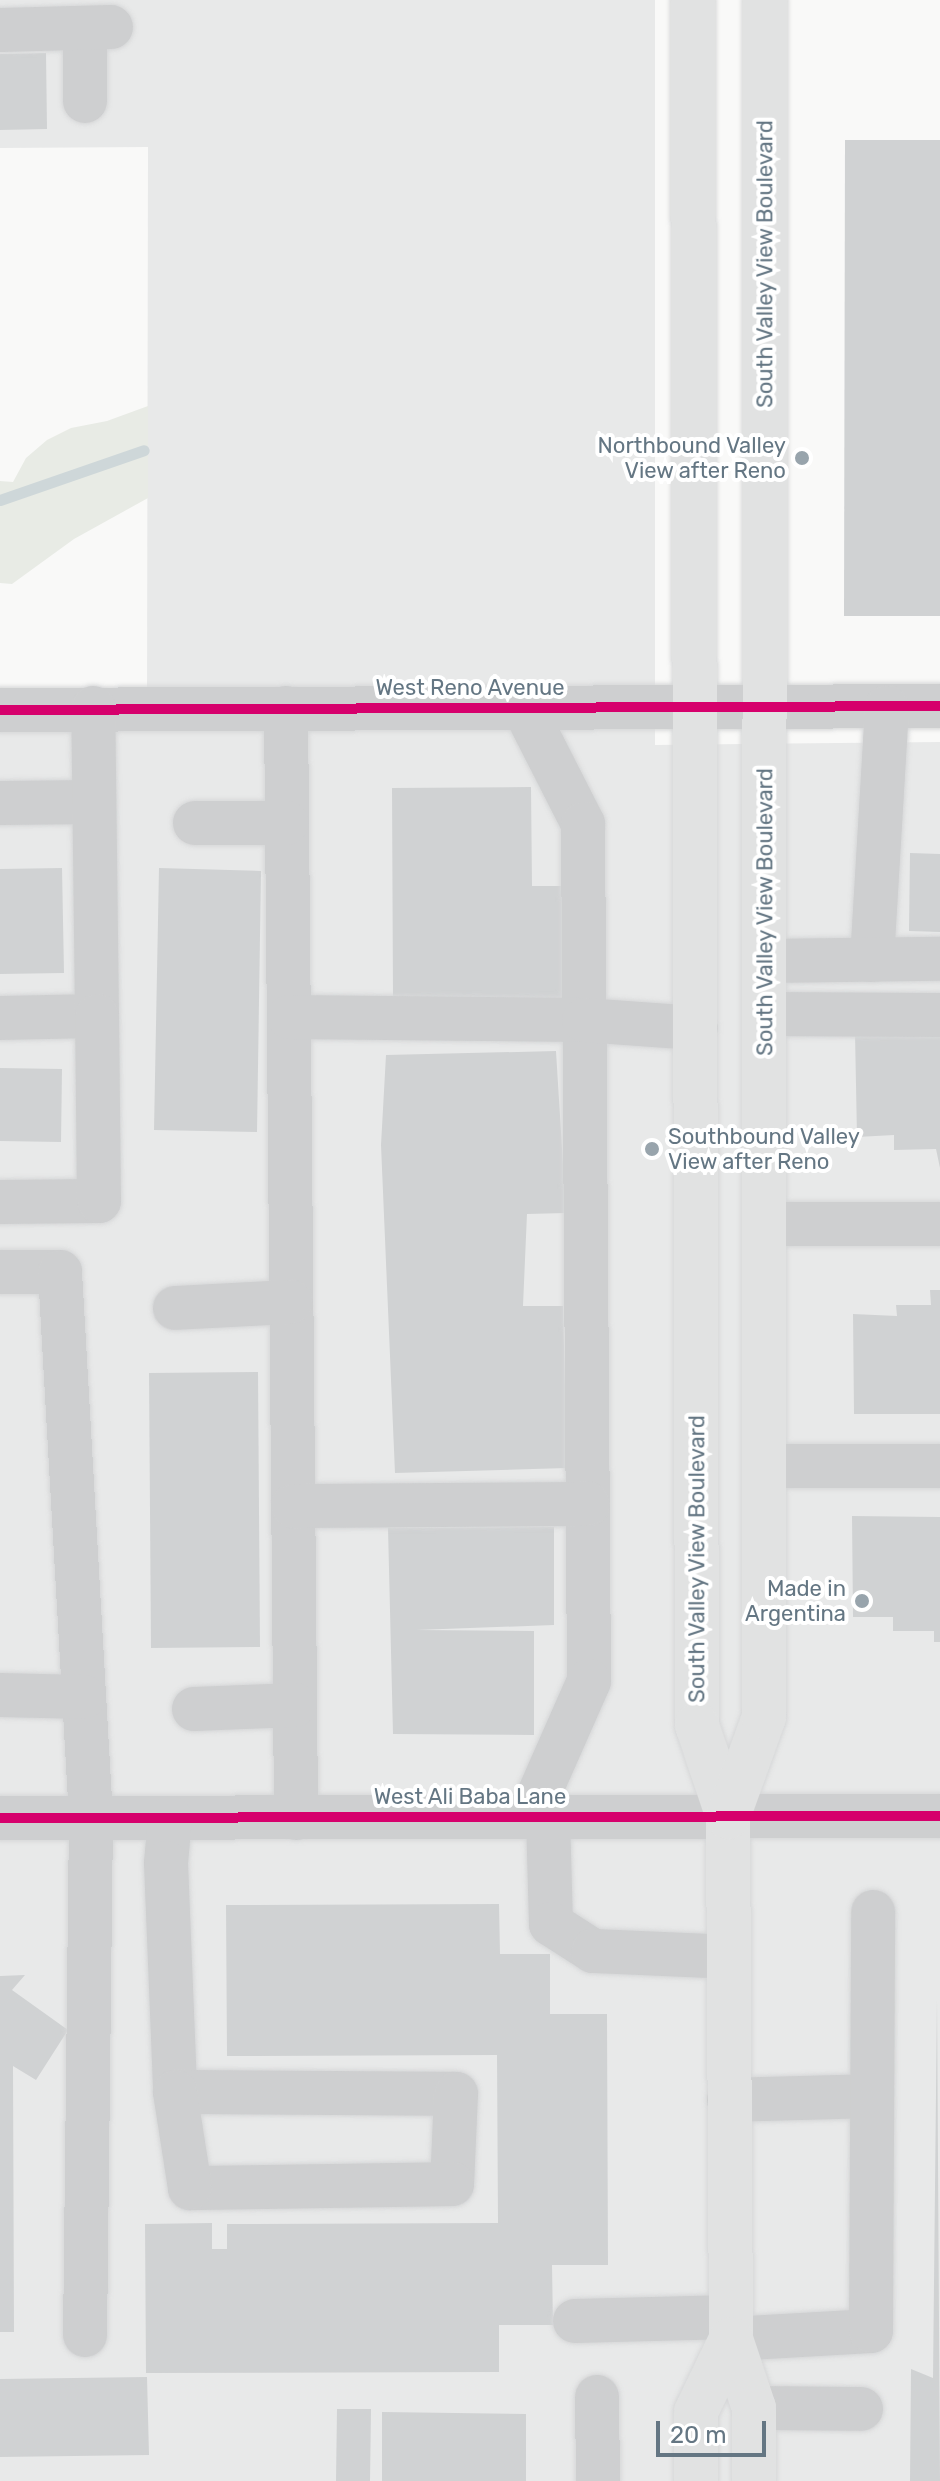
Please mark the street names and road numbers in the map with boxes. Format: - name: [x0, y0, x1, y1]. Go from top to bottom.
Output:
- street label: South Valley View Boulevard: [752, 119, 778, 409]
- street label: West Reno Avenue: [375, 675, 565, 701]
- street label: South Valley View Boulevard: [752, 767, 778, 1057]
- street label: South Valley View Boulevard: [684, 1414, 710, 1704]
- street label: West Ali Baba Lane: [373, 1784, 567, 1810]

